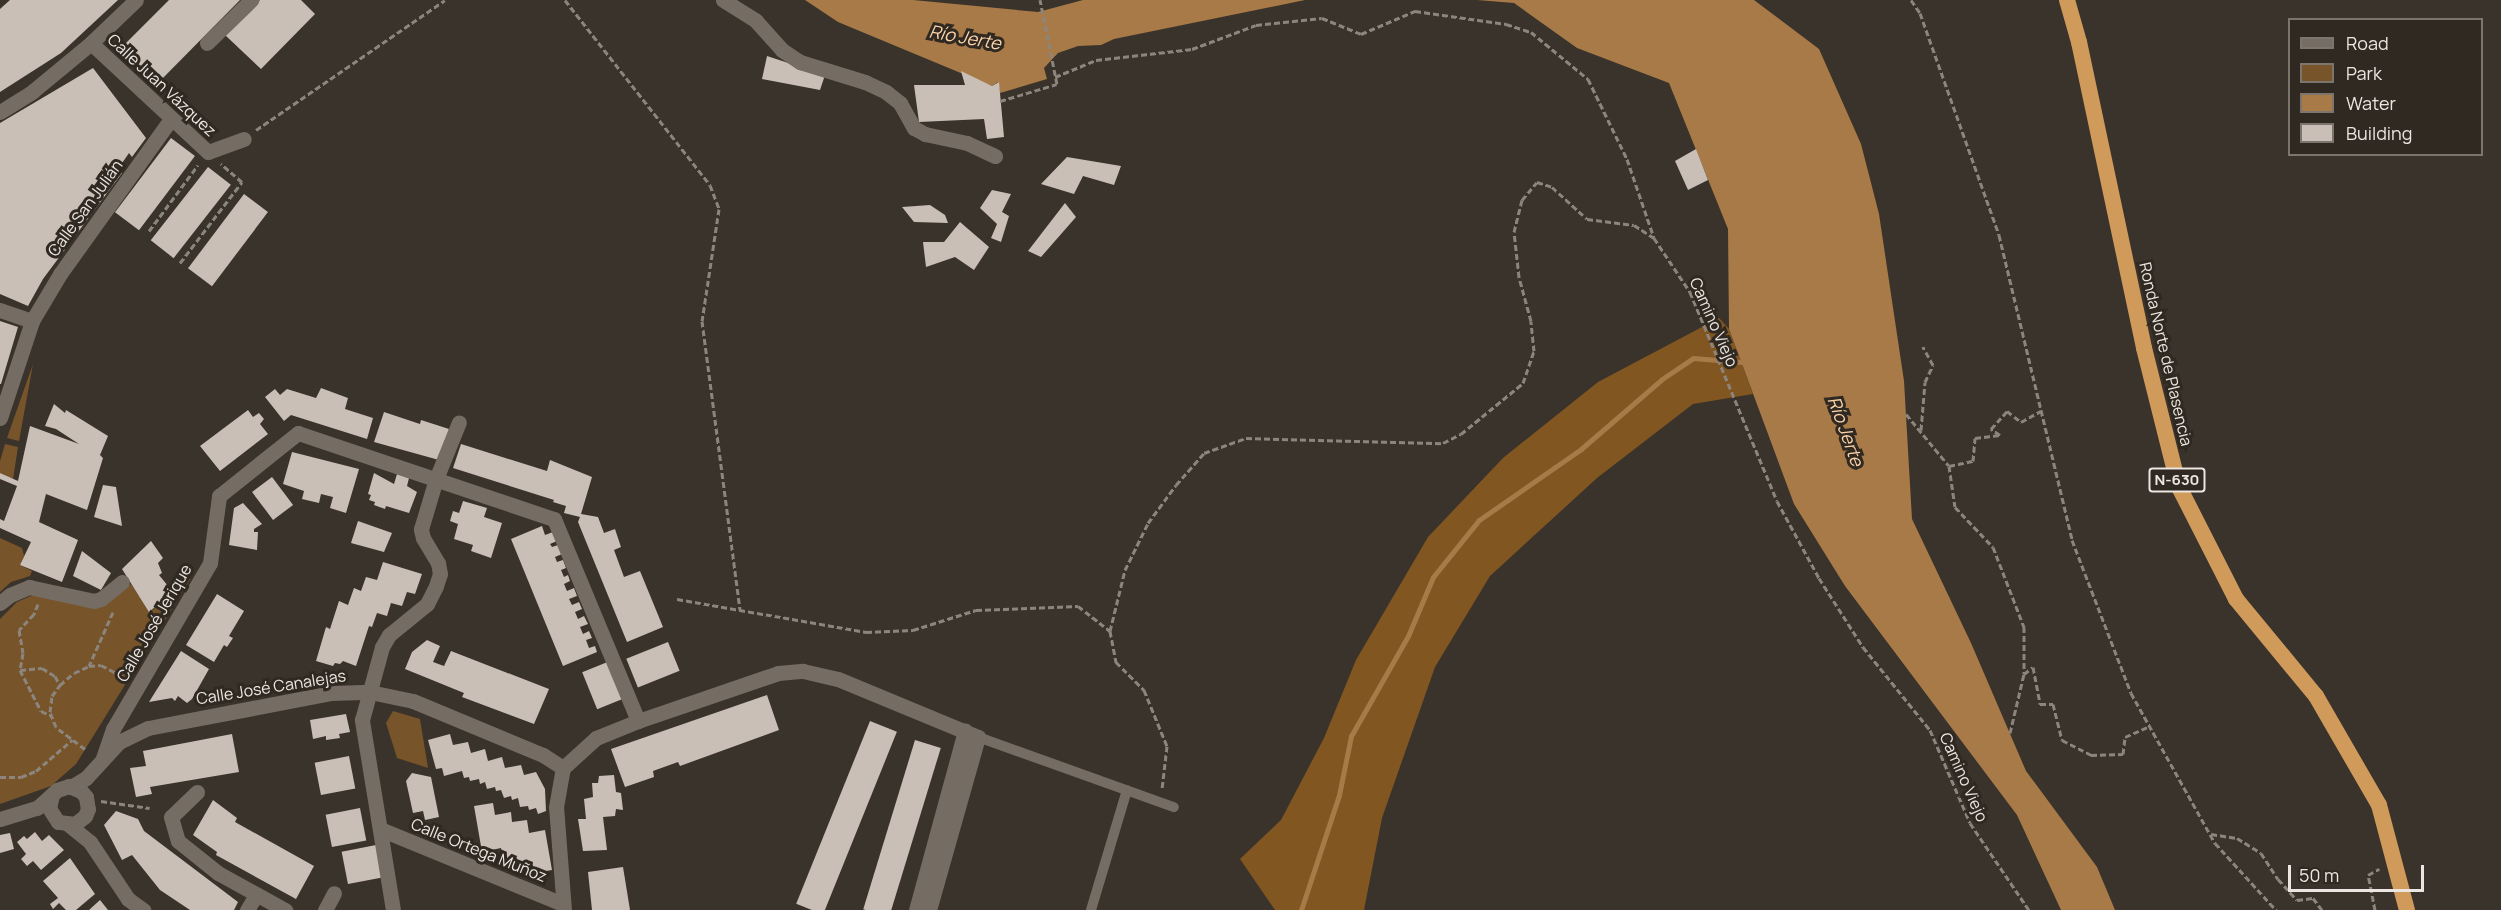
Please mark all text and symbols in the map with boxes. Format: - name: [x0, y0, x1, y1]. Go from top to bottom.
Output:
- legend: [2288, 18, 2483, 156]
- water label: Río Jerte: [927, 20, 1003, 54]
- street label: Calle Juan Vázquez: [104, 30, 220, 140]
- text: Road: [2346, 31, 2389, 55]
- text: Park: [2346, 61, 2382, 85]
- text: Water: [2346, 91, 2396, 115]
- text: Building: [2346, 121, 2412, 145]
- street label: Calle San Julián: [44, 156, 126, 260]
- street label: Ronda Norte de Plasencia: [2136, 260, 2196, 448]
- street label: Camino Viejo: [1686, 274, 1742, 370]
- water label: Río Jerte: [1823, 393, 1869, 469]
- road number: N-630: [2148, 468, 2206, 492]
- street label: Calle José Jerique: [113, 561, 195, 685]
- street label: Calle José Canalejas: [195, 666, 347, 708]
- street label: Camino Viejo: [1936, 729, 1992, 825]
- street label: Calle Ortega Muñoz: [408, 814, 550, 886]
- scale bar: [2291, 853, 2428, 891]
- text: 50 m: [2299, 863, 2339, 887]

